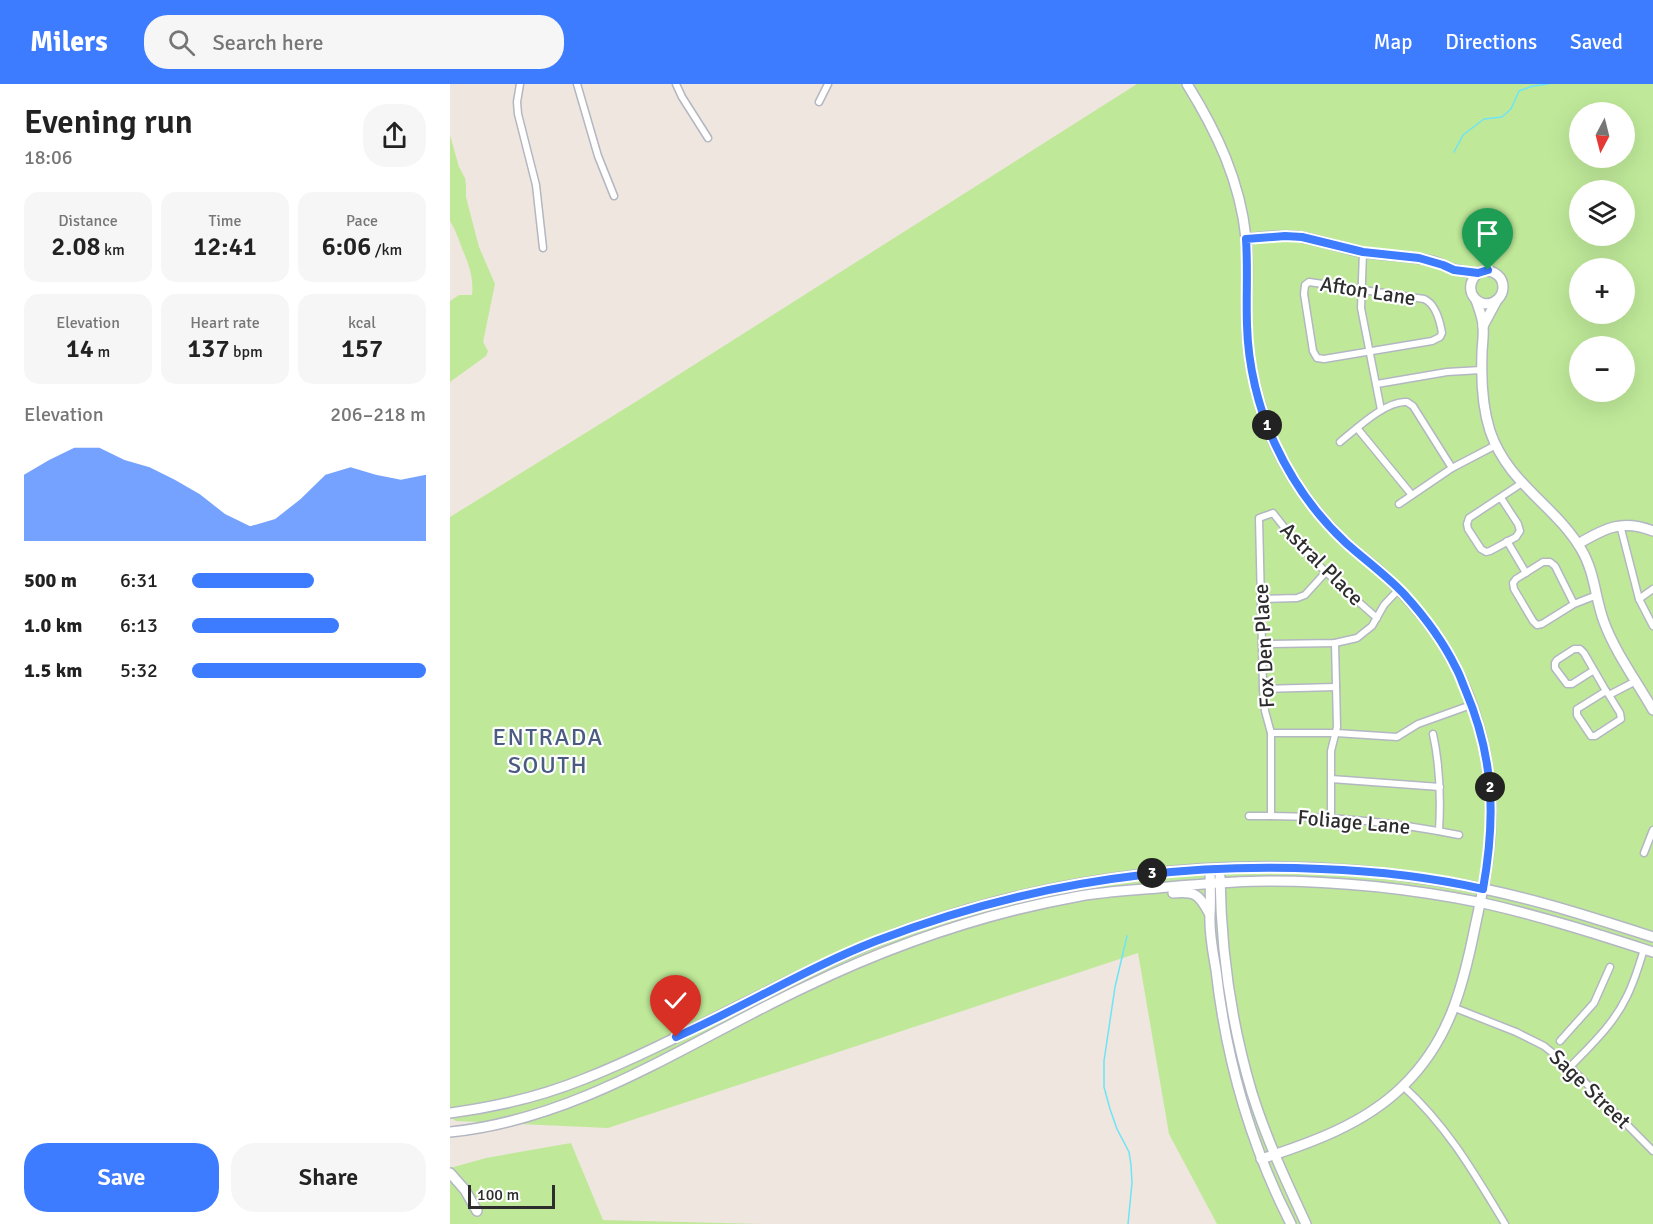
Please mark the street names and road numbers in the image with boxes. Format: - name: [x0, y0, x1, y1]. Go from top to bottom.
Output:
- street label: Afton Lane: [1318, 271, 1418, 311]
- street label: Astral Place: [1275, 517, 1369, 611]
- street label: Fox Den Place: [1248, 583, 1280, 709]
- street label: Foliage Lane: [1296, 804, 1412, 840]
- street label: Sage Street: [1544, 1044, 1636, 1134]

